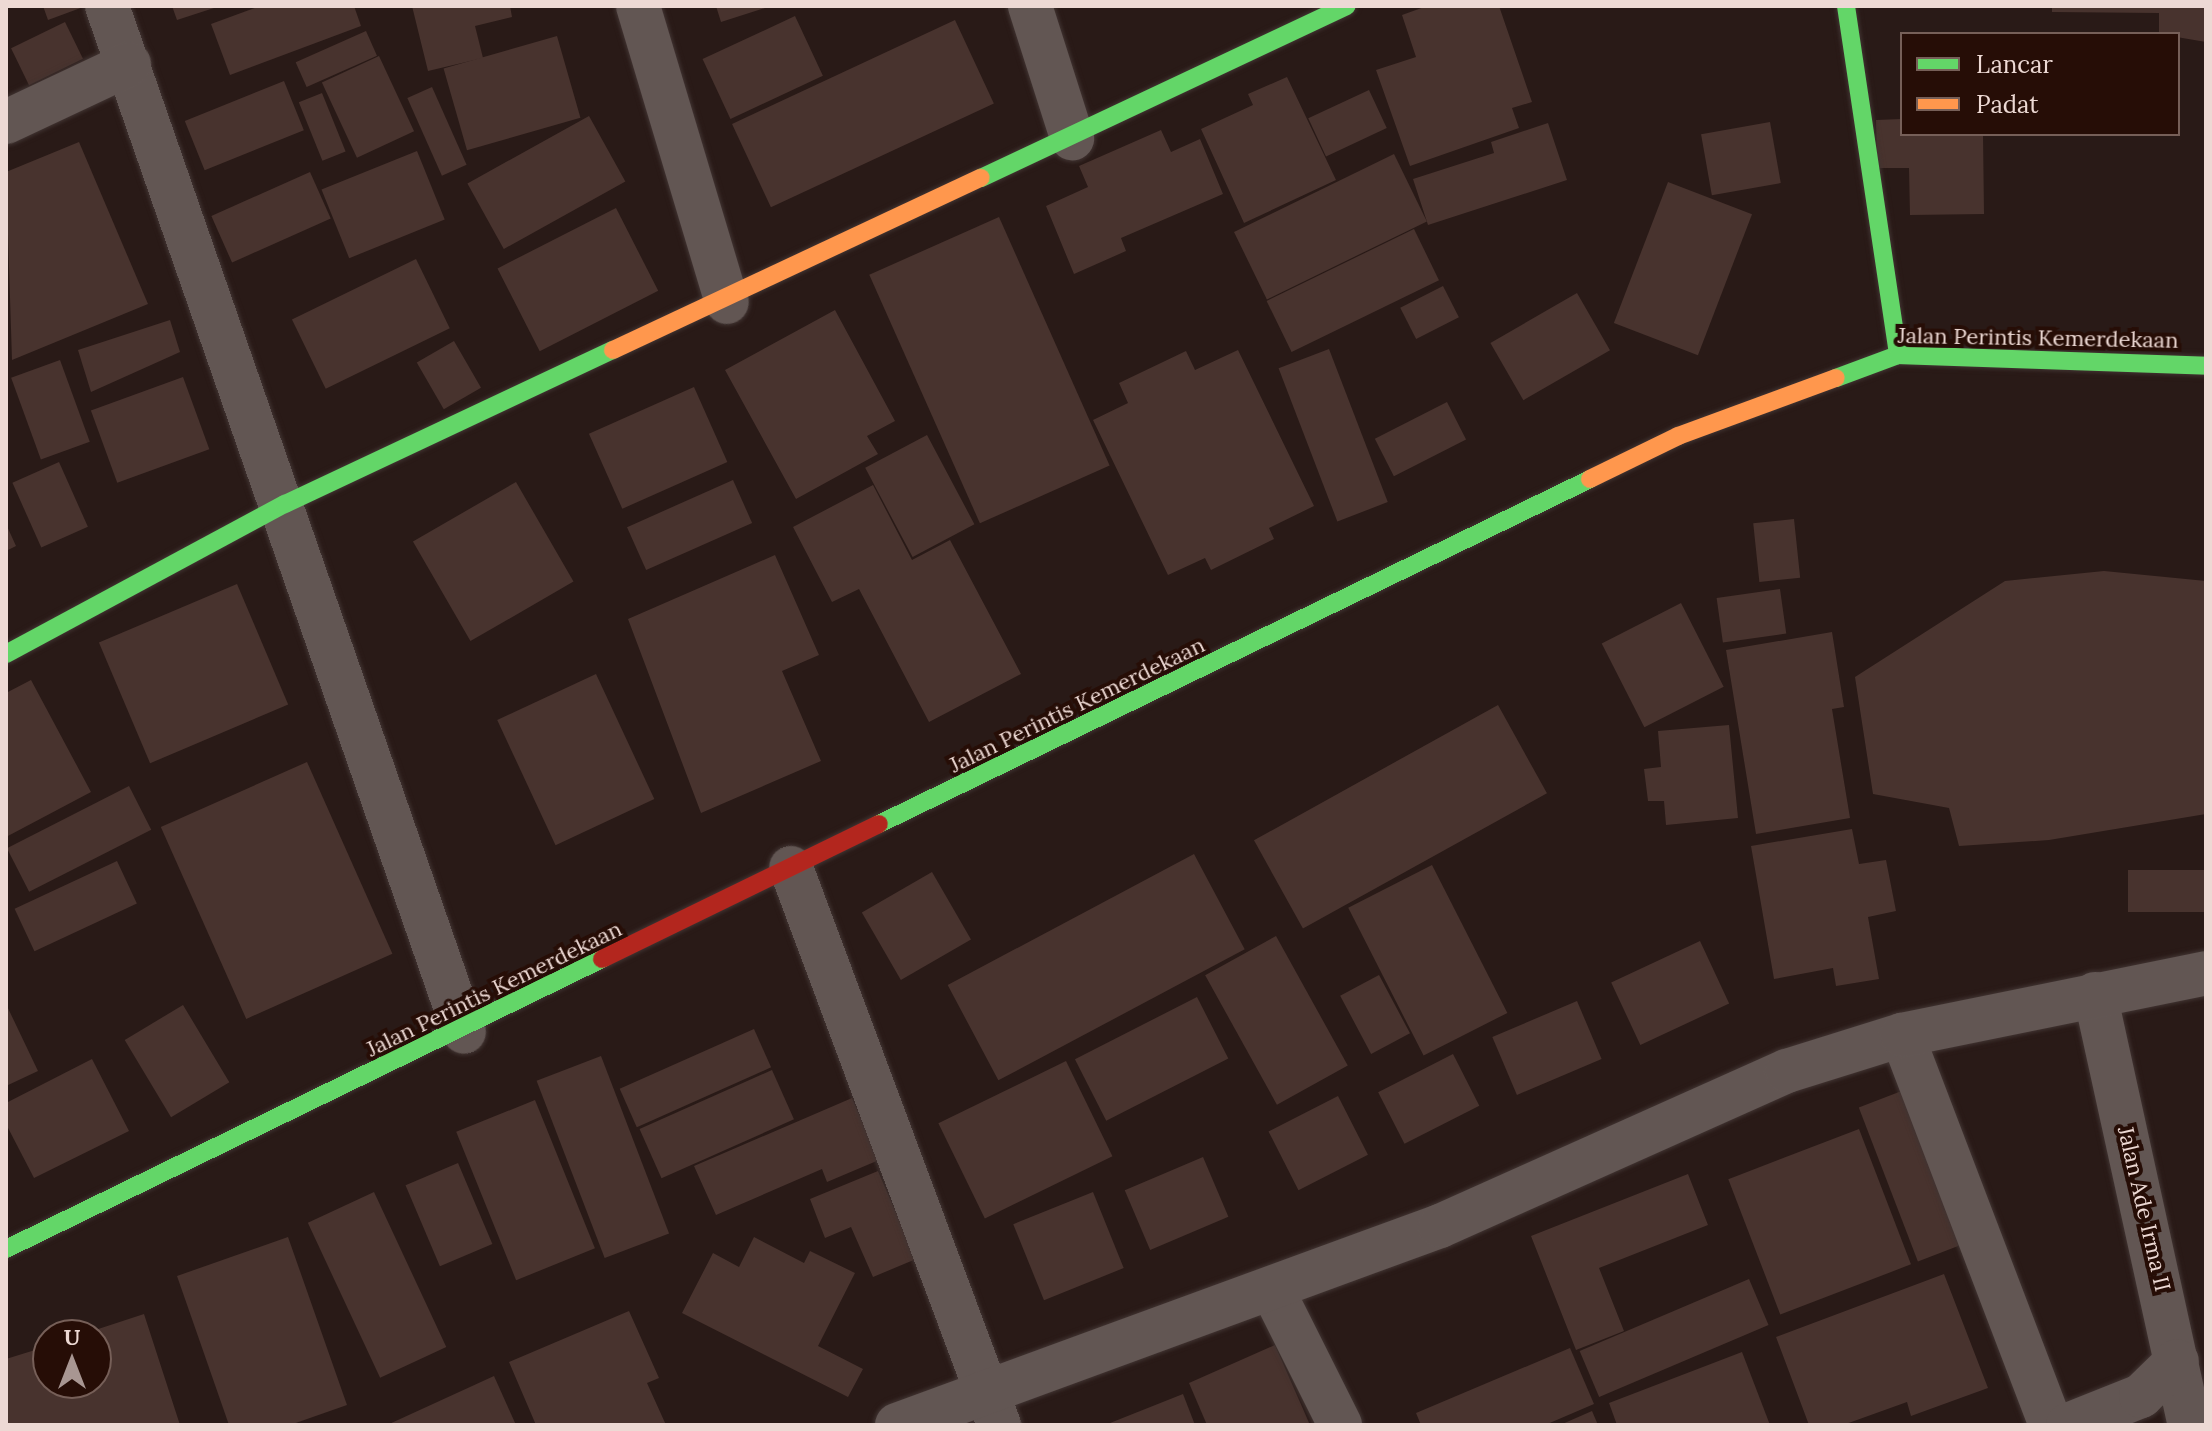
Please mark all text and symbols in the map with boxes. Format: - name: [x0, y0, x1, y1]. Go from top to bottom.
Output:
- legend: [1900, 32, 2180, 136]
- text: Lancar: [1976, 49, 2053, 80]
- text: Padat: [1976, 89, 2039, 120]
- street label: Jalan Perintis Kemerdekaan: [1897, 322, 2179, 354]
- street label: Jalan Perintis Kemerdekaan: [945, 632, 1209, 778]
- street label: Jalan Perintis Kemerdekaan: [362, 916, 626, 1062]
- street label: Jalan Ade Irma II: [2112, 1124, 2176, 1294]
- north arrow: [32, 1319, 112, 1399]
- text: U: [64, 1323, 80, 1351]

